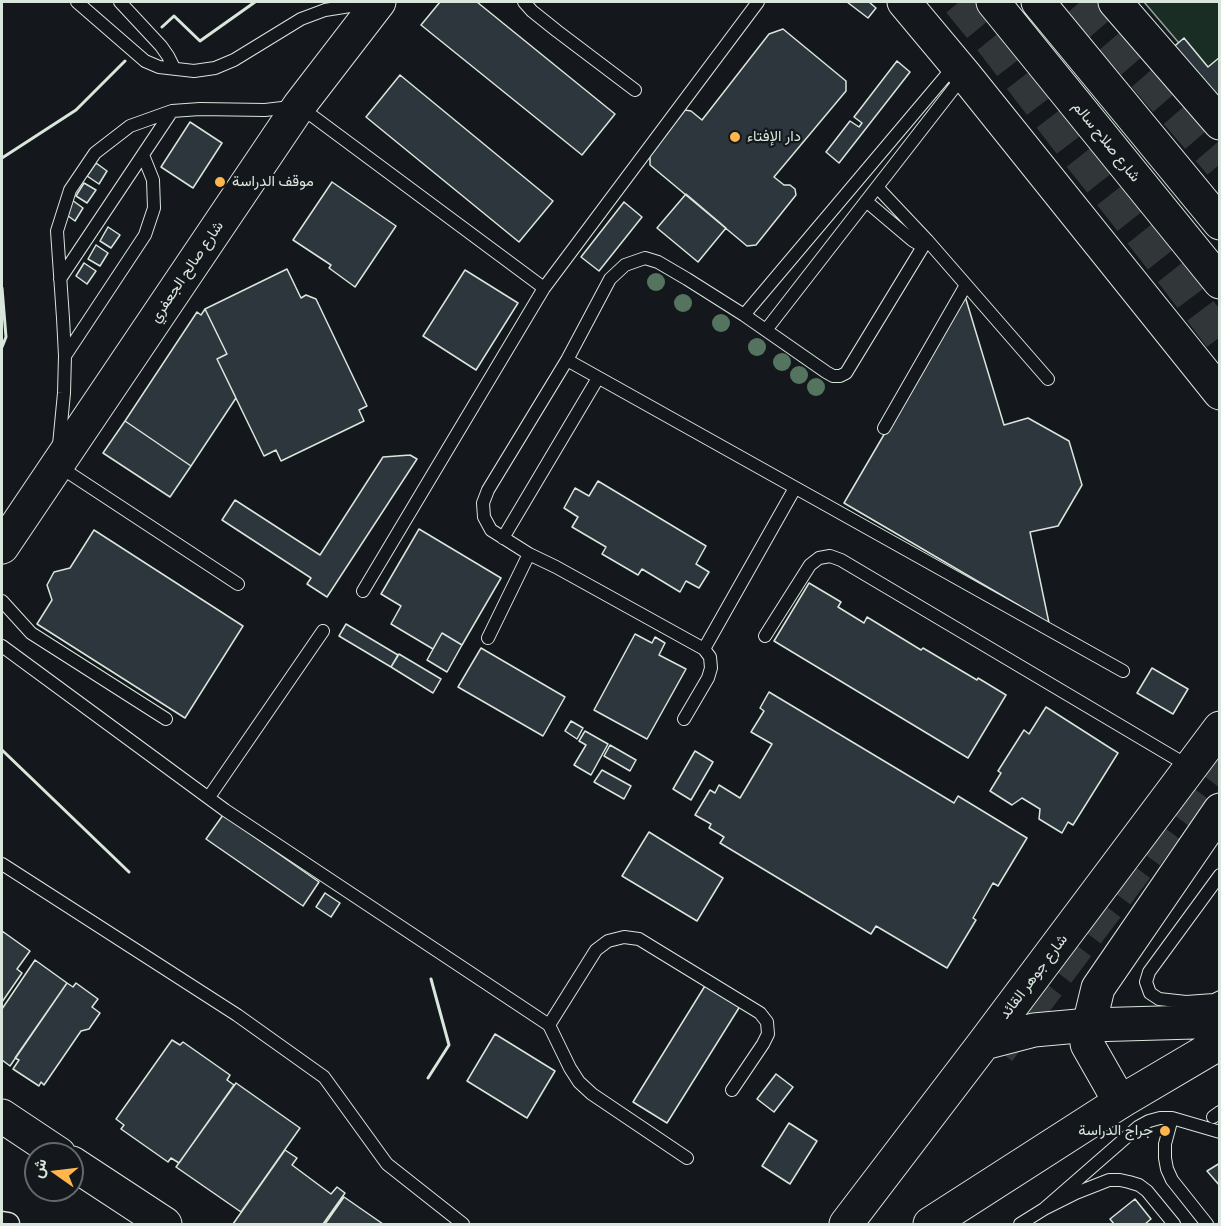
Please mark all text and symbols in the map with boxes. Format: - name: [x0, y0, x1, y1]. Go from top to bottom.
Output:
- street label: شارع صلاح سالم: [1068, 98, 1144, 186]
- place label: دار الإفتاء: [747, 128, 801, 146]
- marker: دار الإفتاء: [728, 130, 742, 144]
- place label: موقف الدراسة: [232, 173, 314, 191]
- marker: موقف الدراسة: [213, 175, 227, 189]
- street label: شارع صالح الجعفري: [146, 218, 228, 326]
- street label: شارع جوهر القائد: [996, 931, 1072, 1023]
- place label: جراج الدراسة: [1078, 1122, 1153, 1140]
- marker: جراج الدراسة: [1158, 1124, 1172, 1138]
- north arrow: [24, 1142, 84, 1202]
- text: ش: [25, 1156, 51, 1180]

